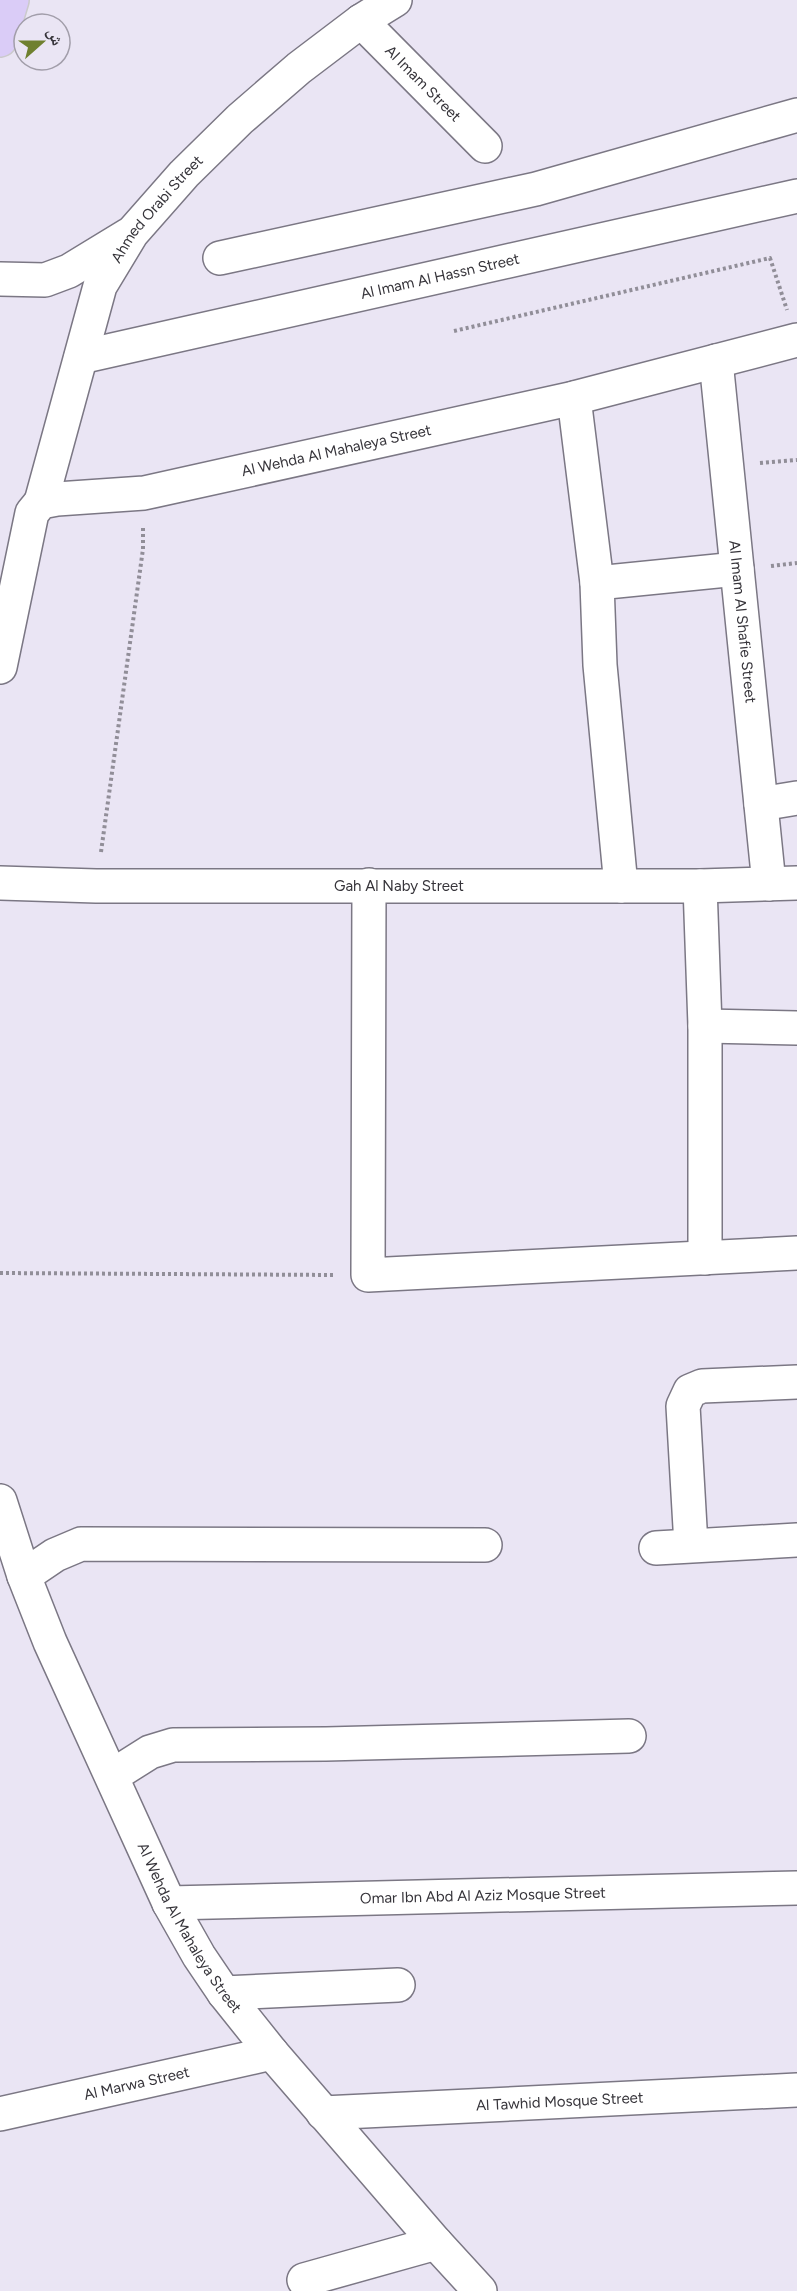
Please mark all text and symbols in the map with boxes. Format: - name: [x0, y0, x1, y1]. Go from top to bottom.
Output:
- north arrow: [12, 12, 72, 72]
- text: ش: [44, 25, 67, 48]
- street label: Al Imam Street: [381, 42, 465, 126]
- street label: Ahmed Orabi Street: [107, 151, 207, 266]
- street label: Al Imam Al Hassn Street: [359, 250, 522, 303]
- street label: Al Wehda Al Mahaleya Street: [240, 421, 433, 480]
- street label: Al Imam Al Shafie Street: [725, 539, 760, 704]
- street label: Gah Al Naby Street: [334, 877, 464, 895]
- street label: Al Wehda Al Mahaleya Street: [134, 1840, 245, 2017]
- street label: Omar Ibn Abd Al Aziz Mosque Street: [360, 1884, 606, 1907]
- street label: Al Marwa Street: [82, 2063, 191, 2104]
- street label: Al Tawhid Mosque Street: [476, 2088, 644, 2115]

